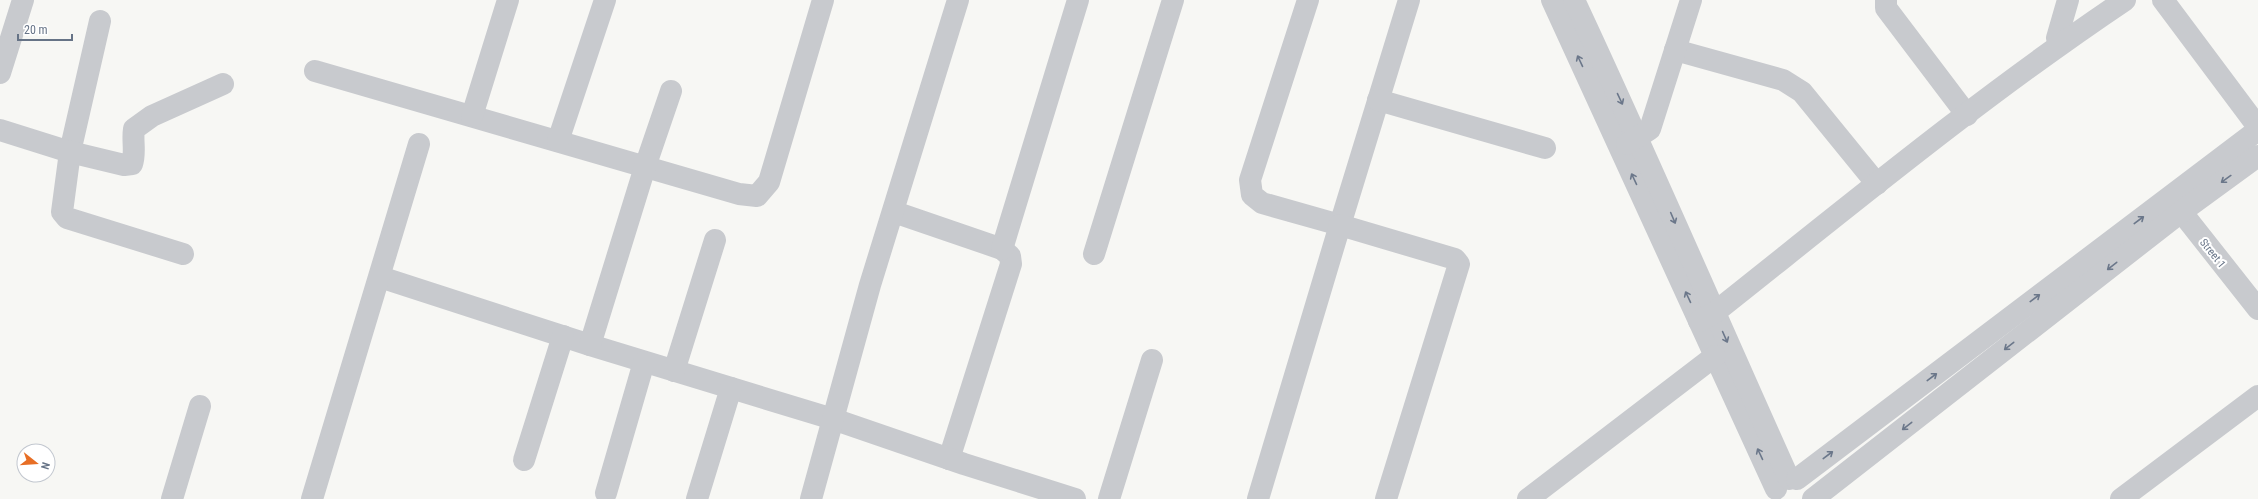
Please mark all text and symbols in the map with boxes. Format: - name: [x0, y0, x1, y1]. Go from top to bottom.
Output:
- scale bar: [18, 16, 72, 42]
- text: 20 m: [24, 23, 48, 37]
- one-way arrow: [1576, 55, 1583, 67]
- one-way arrow: [1617, 92, 1625, 104]
- one-way arrow: [1630, 173, 1637, 185]
- one-way arrow: [2221, 175, 2232, 183]
- one-way arrow: [1670, 211, 1677, 223]
- one-way arrow: [2133, 215, 2144, 224]
- street label: Street 1: [2197, 236, 2228, 271]
- one-way arrow: [2106, 262, 2117, 270]
- one-way arrow: [1684, 292, 1691, 304]
- one-way arrow: [2030, 294, 2041, 302]
- one-way arrow: [1722, 331, 1729, 343]
- one-way arrow: [2004, 342, 2015, 350]
- one-way arrow: [1926, 373, 1937, 381]
- one-way arrow: [1901, 422, 1912, 430]
- north arrow: [16, 443, 56, 483]
- one-way arrow: [1756, 448, 1763, 460]
- one-way arrow: [1822, 451, 1833, 460]
- text: N: [38, 461, 52, 471]

